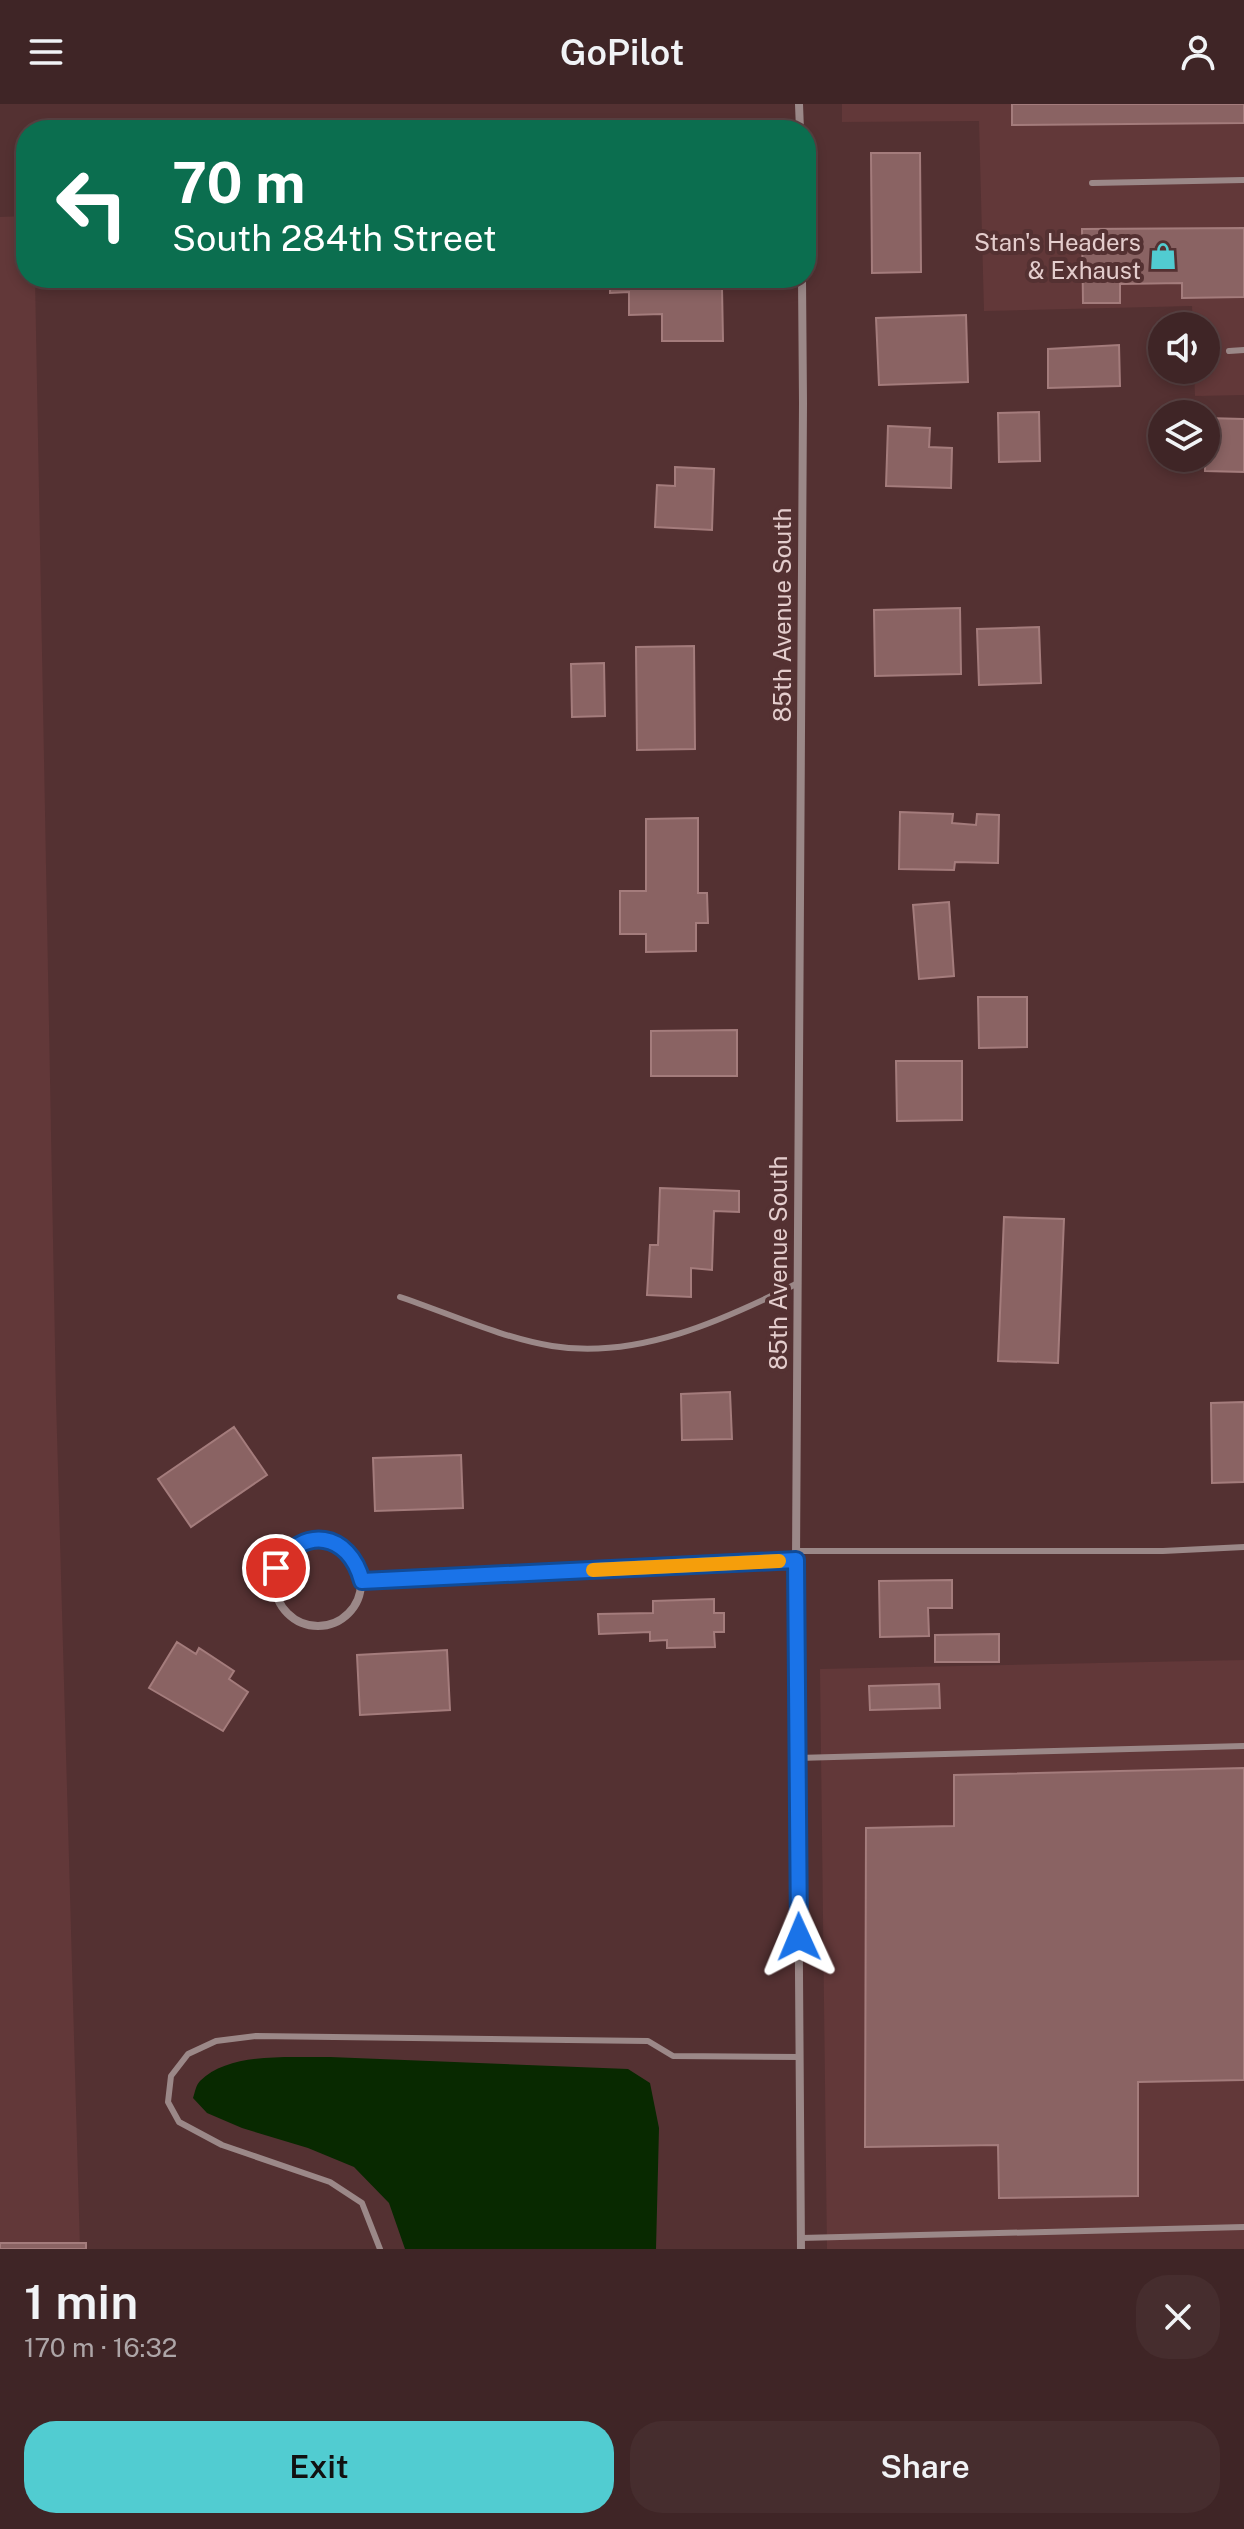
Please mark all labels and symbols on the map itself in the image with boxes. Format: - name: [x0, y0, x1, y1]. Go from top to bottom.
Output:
- place label: Stan's Headers & Exhaust: [974, 228, 1141, 284]
- shop icon: Stan's Headers & Exhaust: [1148, 241, 1178, 271]
- street label: 85th Avenue South: [768, 508, 796, 722]
- street label: 85th Avenue South: [764, 1156, 792, 1370]
- pin: [242, 1534, 310, 1602]
- position arrow: [757, 1895, 841, 1979]

